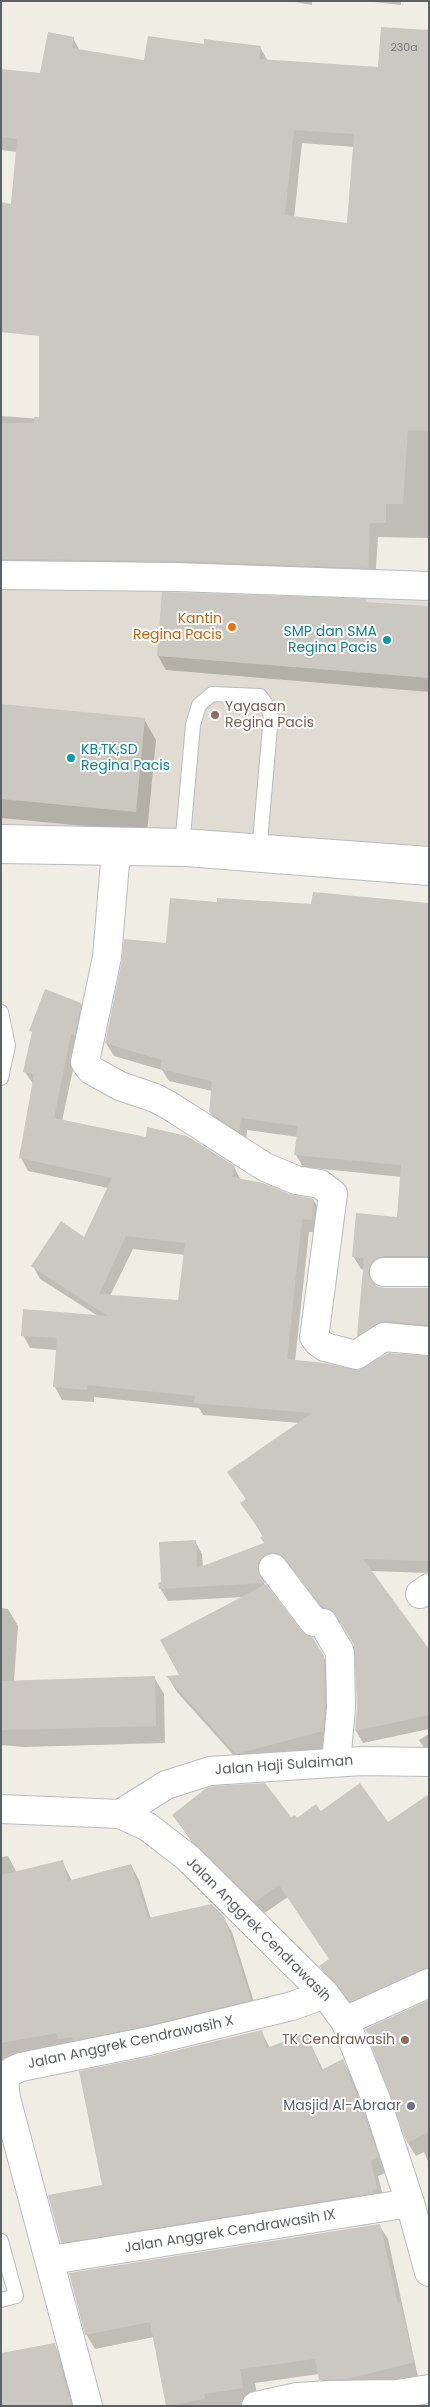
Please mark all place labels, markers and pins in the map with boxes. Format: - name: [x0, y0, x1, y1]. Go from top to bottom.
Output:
- place label: Kantin Regina Pacis: [133, 611, 222, 644]
- marker: Kantin Regina Pacis: [226, 621, 238, 633]
- place label: SMP dan SMA Regina Pacis: [284, 624, 377, 656]
- marker: SMP dan SMA Regina Pacis: [381, 634, 393, 646]
- place label: Yayasan Regina Pacis: [225, 699, 314, 732]
- marker: Yayasan Regina Pacis: [209, 709, 221, 721]
- place label: KB,TK,SD Regina Pacis: [81, 742, 170, 774]
- marker: KB,TK,SD Regina Pacis: [65, 752, 77, 764]
- place label: TK Cendrawasih: [282, 2032, 395, 2048]
- marker: TK Cendrawasih: [399, 2034, 411, 2046]
- place label: Masjid Al-Abraar: [283, 2098, 401, 2114]
- marker: Masjid Al-Abraar: [405, 2100, 417, 2112]

